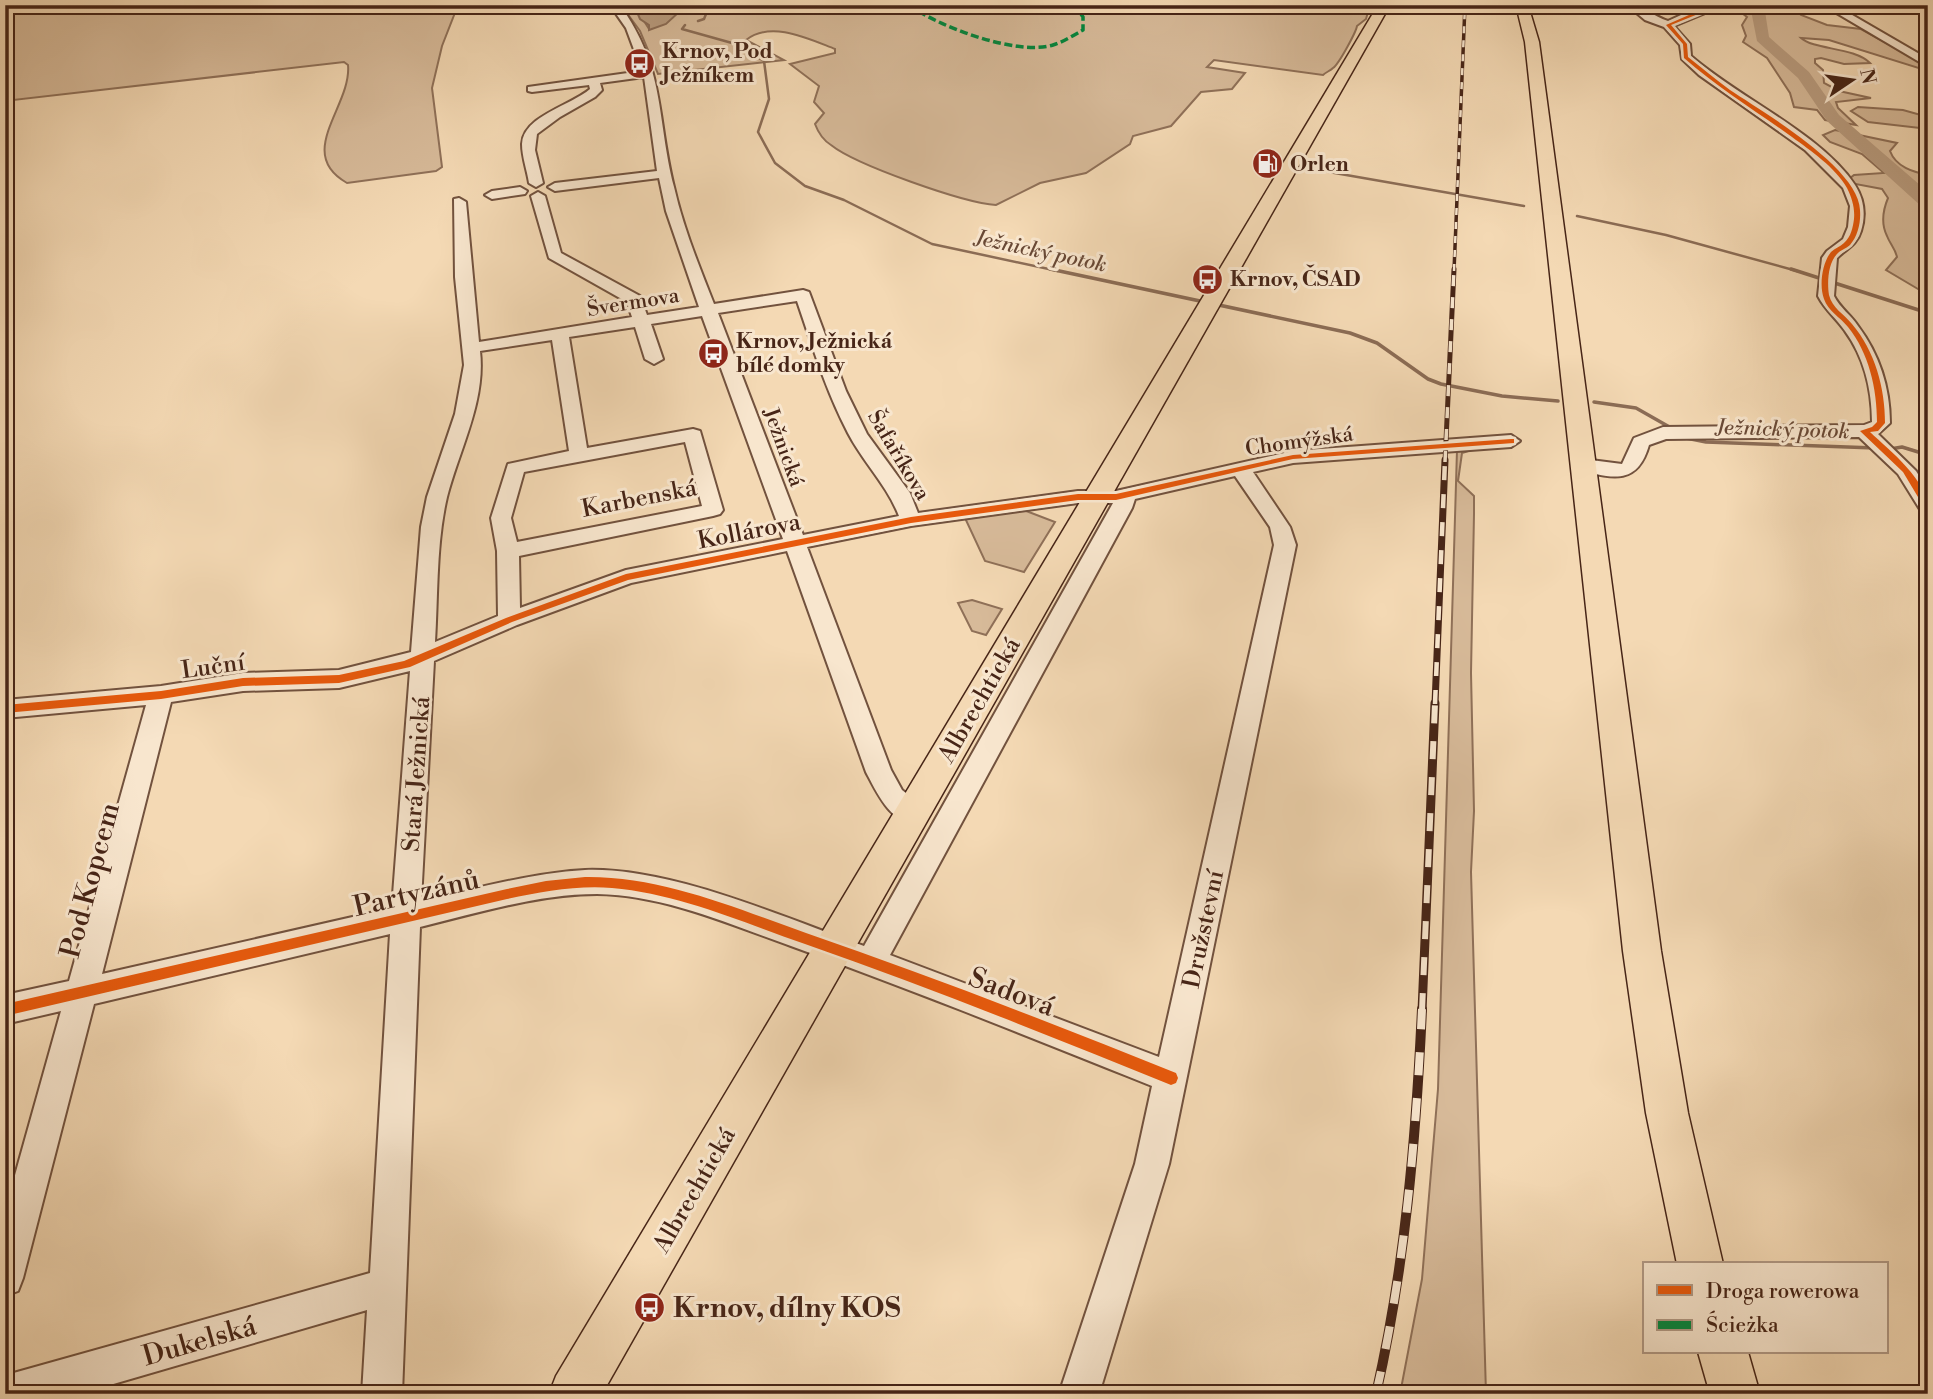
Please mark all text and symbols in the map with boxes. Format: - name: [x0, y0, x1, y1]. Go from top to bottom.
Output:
- place label: Krnov, Pod Ježníkem: [659, 39, 773, 89]
- bus stop icon: Krnov, Pod Ježníkem: [622, 46, 656, 80]
- north arrow: [1818, 46, 1888, 116]
- text: N: [1854, 66, 1881, 86]
- fuel station icon: Orlen: [1250, 147, 1284, 181]
- place label: Orlen: [1290, 152, 1349, 178]
- water label: Ježnický potok: [971, 225, 1109, 279]
- bus stop icon: Krnov, ČSAD: [1190, 262, 1224, 296]
- place label: Krnov, ČSAD: [1230, 264, 1361, 293]
- street label: Švermova: [585, 280, 681, 323]
- place label: Krnov, Ježnická bílé domky: [736, 329, 893, 379]
- bus stop icon: Krnov, Ježnická bílé domky: [696, 336, 730, 370]
- street label: Ježnická: [756, 403, 809, 491]
- street label: Šafaříkova: [861, 404, 938, 506]
- water label: Ježnický potok: [1714, 415, 1850, 445]
- street label: Chomýžská: [1243, 421, 1355, 462]
- street label: Karbenská: [579, 473, 700, 525]
- street label: Kollárova: [695, 507, 804, 557]
- street label: Albrechtická: [931, 632, 1028, 769]
- street label: Luční: [179, 648, 248, 686]
- street label: Stará Ježnická: [397, 694, 437, 853]
- street label: Pod Kopcem: [53, 799, 128, 962]
- street label: Partyzánů: [350, 862, 483, 925]
- street label: Družstevní: [1177, 866, 1231, 991]
- street label: Sadová: [963, 960, 1060, 1025]
- street label: Albrechtická: [646, 1122, 743, 1259]
- legend: [1643, 1262, 1888, 1354]
- text: Droga rowerowa: [1706, 1279, 1860, 1305]
- bus stop icon: Krnov, dílny KOS: [633, 1290, 667, 1324]
- place label: Krnov, dílny KOS: [673, 1291, 901, 1326]
- street label: Dukelská: [139, 1308, 261, 1374]
- text: Ścieżka: [1706, 1310, 1779, 1339]

